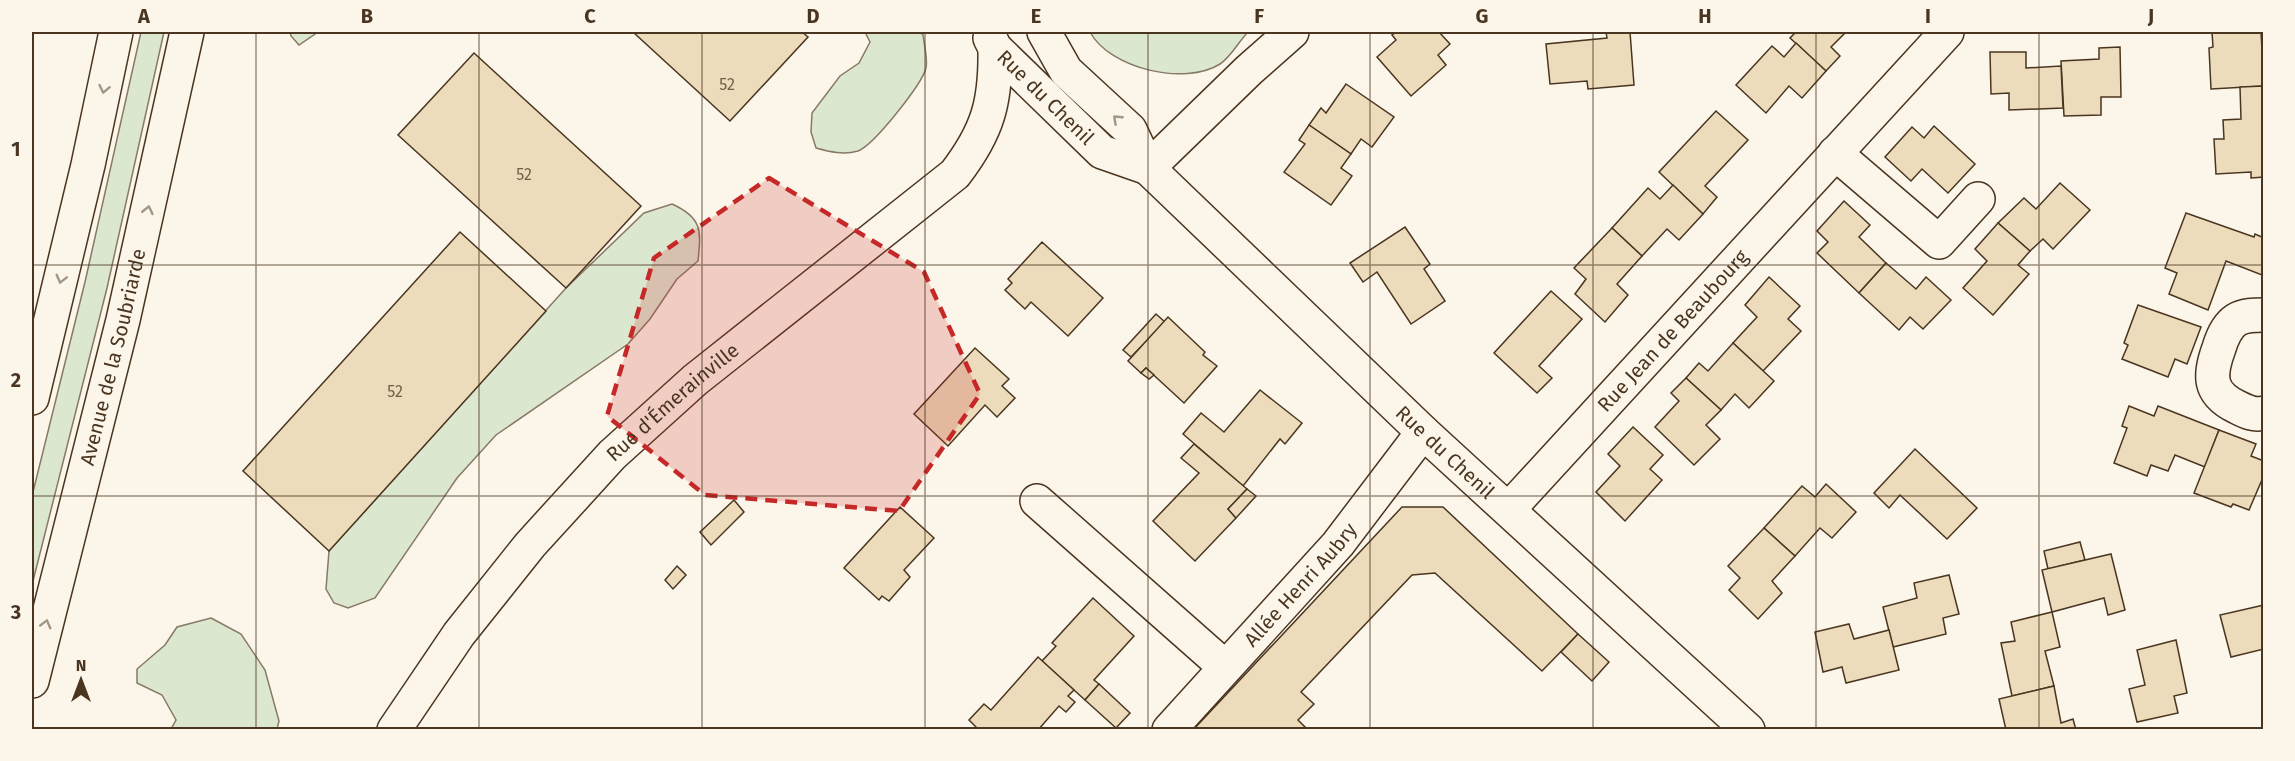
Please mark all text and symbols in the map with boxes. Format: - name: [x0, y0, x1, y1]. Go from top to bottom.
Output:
- text: A: [137, 4, 151, 28]
- text: B: [361, 4, 373, 28]
- text: C: [584, 4, 596, 28]
- text: D: [806, 4, 820, 28]
- text: E: [1031, 4, 1041, 28]
- text: F: [1254, 4, 1264, 28]
- text: G: [1476, 4, 1488, 28]
- text: H: [1698, 4, 1712, 28]
- text: I: [1925, 4, 1931, 28]
- text: J: [2147, 4, 2154, 28]
- street label: Rue du Chenil: [992, 45, 1099, 150]
- house number: 52: [719, 75, 735, 94]
- one-way arrow: [99, 83, 112, 93]
- one-way arrow: [1114, 115, 1124, 126]
- text: 1: [11, 137, 21, 161]
- house number: 52: [516, 165, 532, 184]
- one-way arrow: [140, 206, 153, 216]
- street label: Rue Jean de Beaubourg: [1592, 244, 1753, 417]
- street label: Avenue de la Soubriarde: [75, 246, 151, 468]
- one-way arrow: [55, 274, 68, 284]
- street label: Rue d'Émerainville: [601, 338, 744, 466]
- text: 2: [11, 368, 21, 392]
- house number: 52: [387, 382, 403, 401]
- street label: Rue du Chenil: [1391, 401, 1500, 504]
- street label: Allée Henri Aubry: [1239, 518, 1362, 651]
- text: 3: [10, 600, 21, 624]
- one-way arrow: [39, 619, 52, 629]
- north arrow: [51, 650, 111, 710]
- text: N: [76, 656, 86, 675]

